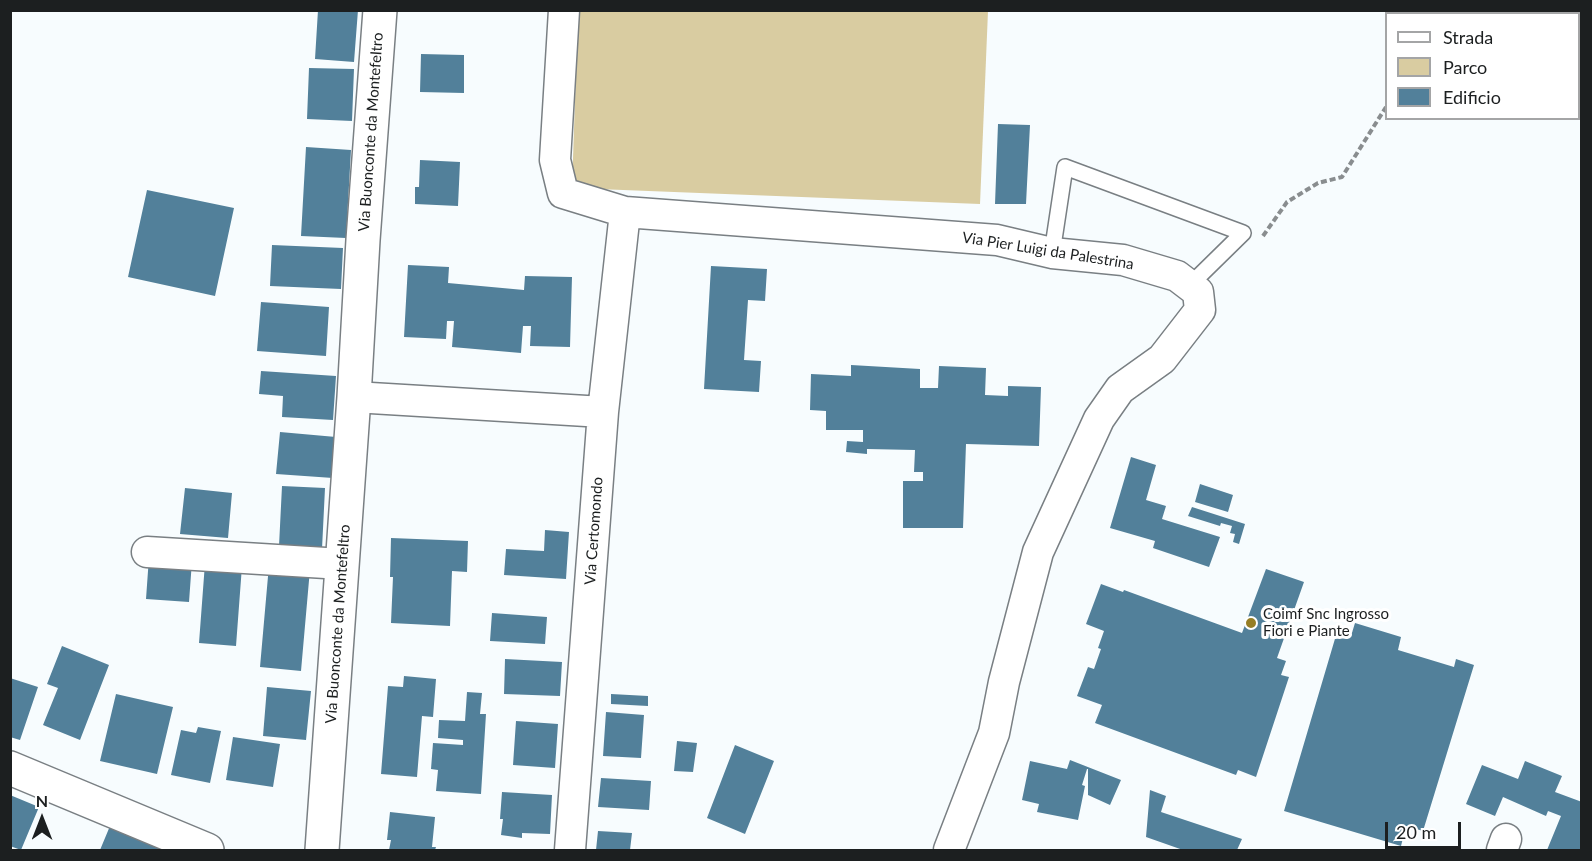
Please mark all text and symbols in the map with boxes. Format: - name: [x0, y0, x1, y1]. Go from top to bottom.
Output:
- legend: [1385, 12, 1580, 120]
- text: Strada: [1443, 26, 1493, 48]
- street label: Via Buonconte da Montefeltro: [355, 32, 387, 232]
- text: Parco: [1443, 56, 1487, 78]
- text: Edificio: [1443, 86, 1501, 108]
- street label: Via Pier Luigi da Palestrina: [961, 229, 1135, 273]
- street label: Via Certomondo: [581, 476, 607, 586]
- street label: Via Buonconte da Montefeltro: [322, 524, 354, 724]
- place label: Coimf Snc Ingrosso Fiori e Piante: [1263, 605, 1389, 640]
- marker: Coimf Snc Ingrosso Fiori e Piante: [1244, 616, 1258, 630]
- north arrow: [12, 789, 72, 849]
- text: N: [36, 791, 48, 810]
- scale bar: [1388, 810, 1464, 848]
- text: 20 m: [1396, 821, 1436, 843]

